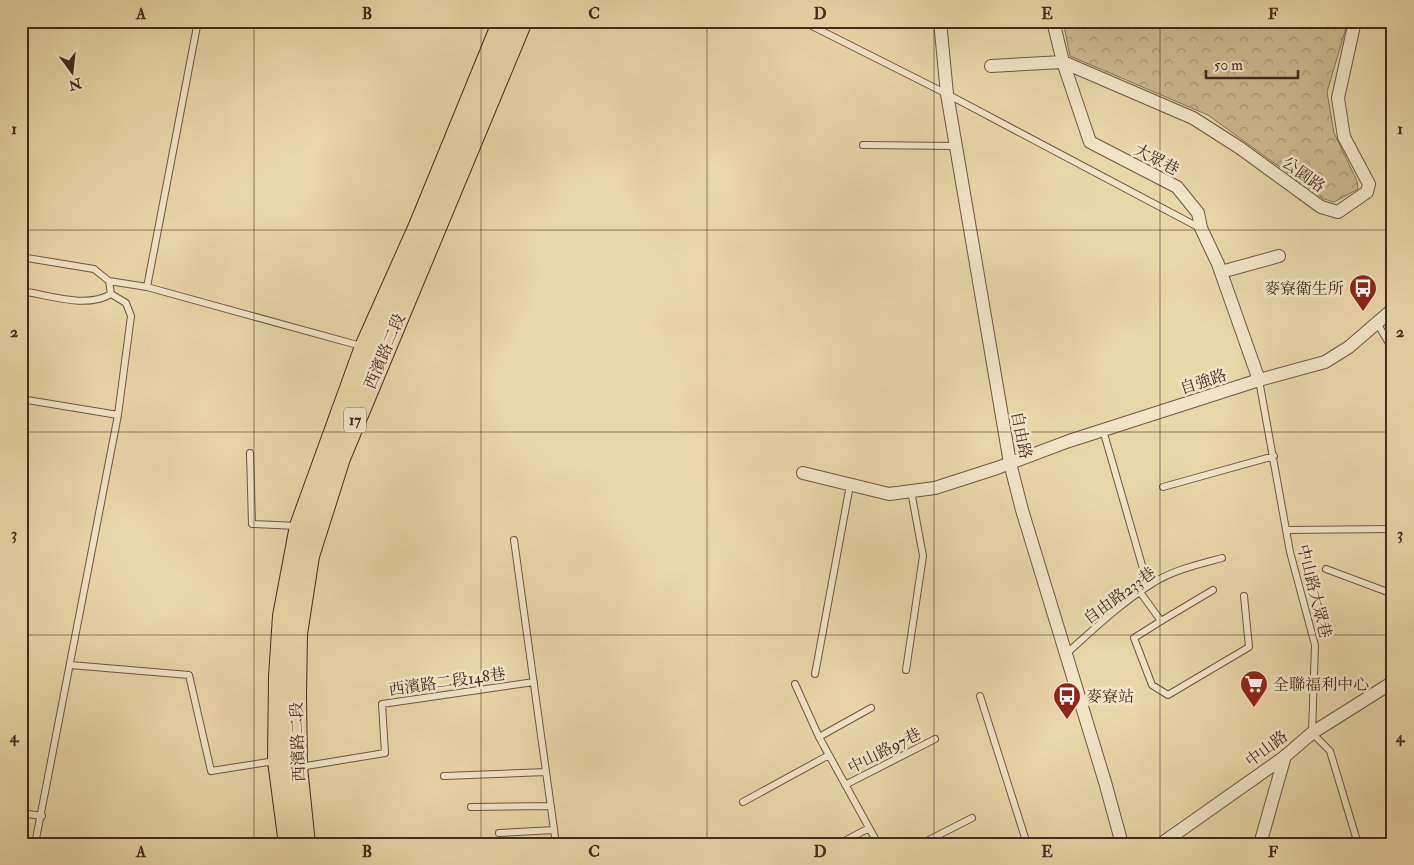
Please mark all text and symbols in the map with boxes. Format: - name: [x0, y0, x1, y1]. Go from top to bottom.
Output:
- text: A: [135, 4, 147, 24]
- text: B: [362, 4, 372, 24]
- text: C: [588, 4, 600, 24]
- text: D: [813, 4, 827, 24]
- text: E: [1041, 4, 1053, 24]
- text: F: [1268, 4, 1278, 24]
- north arrow: [48, 48, 98, 98]
- scale bar: [1206, 48, 1299, 80]
- text: 50 m: [1214, 56, 1243, 75]
- text: N: [67, 74, 84, 94]
- text: 1: [11, 119, 17, 139]
- text: 1: [1397, 119, 1403, 139]
- street label: 大眾巷: [1131, 140, 1182, 180]
- street label: 公園路: [1278, 153, 1329, 197]
- bus stop icon: 麥寮衛生所: [1348, 273, 1378, 312]
- place label: 麥寮衛生所: [1264, 279, 1344, 299]
- street label: 西濱路二段: [360, 311, 410, 392]
- text: 2: [10, 322, 18, 342]
- text: 2: [1396, 322, 1404, 342]
- street label: 自強路: [1177, 365, 1229, 399]
- road number: 17: [344, 408, 366, 432]
- street label: 自由路: [1007, 410, 1035, 461]
- text: 3: [11, 524, 17, 544]
- text: 3: [1397, 524, 1403, 544]
- street label: 中山路大眾巷: [1293, 542, 1335, 640]
- street label: 自由路233巷: [1080, 563, 1160, 629]
- street label: 西濱路二段148巷: [387, 664, 507, 700]
- supermarket icon: 全聯福利中心: [1239, 669, 1269, 708]
- place label: 全聯福利中心: [1273, 675, 1369, 695]
- bus stop icon: 麥寮站: [1052, 681, 1082, 720]
- place label: 麥寮站: [1086, 687, 1134, 707]
- street label: 西濱路二段: [287, 702, 309, 782]
- street label: 中山路97巷: [844, 724, 924, 778]
- street label: 中山路: [1241, 726, 1292, 771]
- text: 4: [9, 727, 20, 747]
- text: 4: [1395, 727, 1406, 747]
- text: A: [135, 842, 147, 862]
- text: B: [362, 842, 372, 862]
- text: C: [588, 842, 600, 862]
- text: D: [813, 842, 827, 862]
- text: E: [1041, 842, 1053, 862]
- text: F: [1268, 842, 1278, 862]

